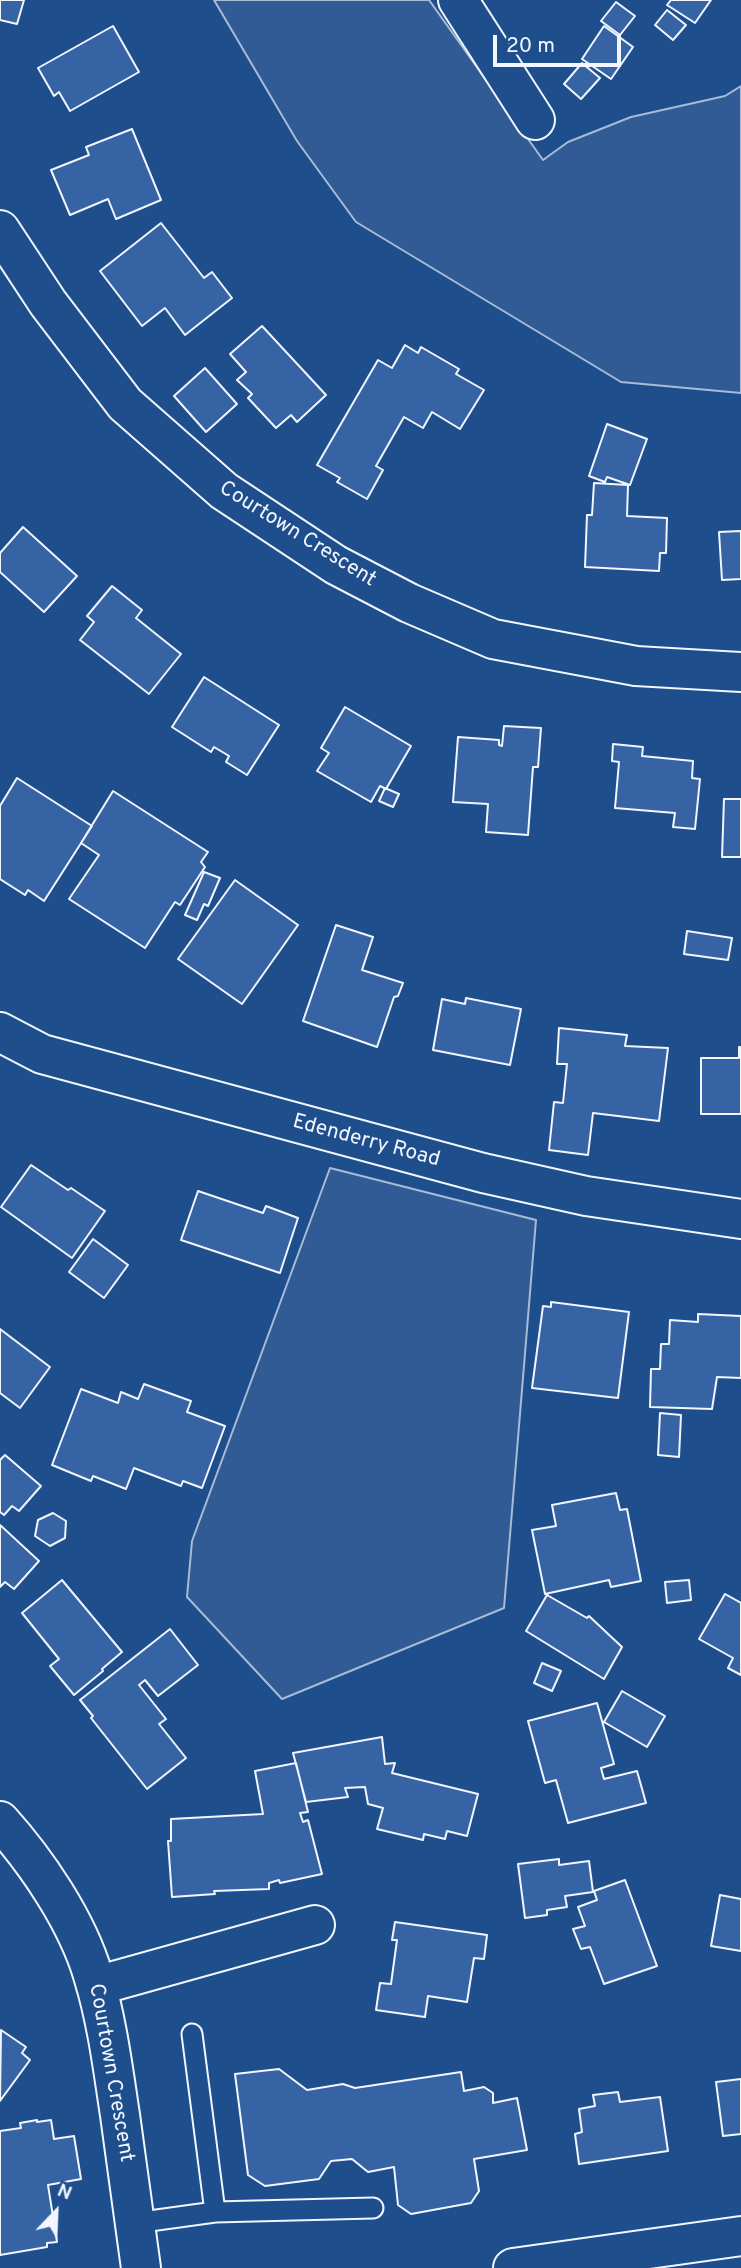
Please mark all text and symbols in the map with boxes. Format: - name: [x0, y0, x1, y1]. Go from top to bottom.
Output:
- scale bar: [496, 21, 624, 65]
- text: 20 m: [506, 33, 555, 60]
- street label: Courtown Crescent: [214, 477, 380, 593]
- street label: Edenderry Road: [289, 1110, 443, 1174]
- street label: Courtown Crescent: [82, 1982, 138, 2164]
- north arrow: [21, 2177, 91, 2247]
- text: N: [53, 2179, 75, 2206]

